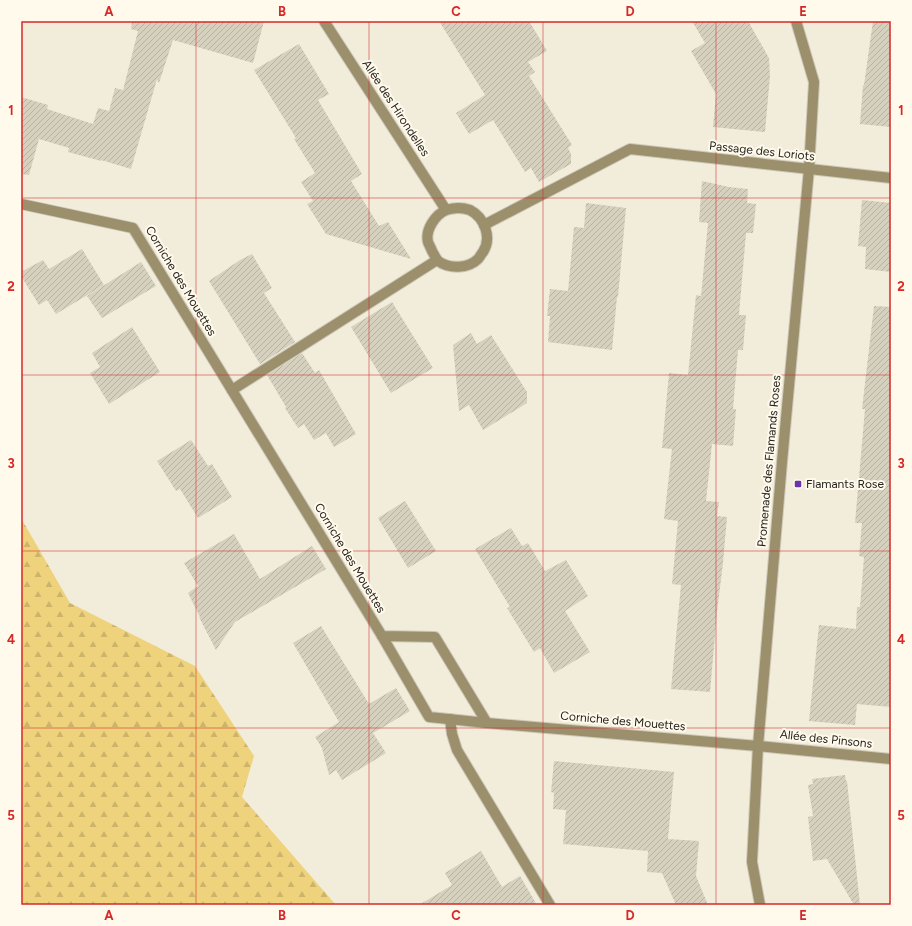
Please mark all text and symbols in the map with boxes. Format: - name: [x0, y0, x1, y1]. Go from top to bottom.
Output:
- text: A: [104, 4, 114, 19]
- text: B: [278, 4, 286, 19]
- text: C: [451, 4, 461, 19]
- text: D: [625, 4, 635, 19]
- text: E: [799, 4, 807, 19]
- street label: Allée des Hirondelles: [360, 57, 433, 159]
- text: 1: [8, 103, 14, 118]
- text: 1: [898, 103, 904, 118]
- street label: Passage des Loriots: [709, 138, 816, 164]
- street label: Corniche des Mouettes: [143, 224, 220, 339]
- text: 2: [7, 279, 15, 294]
- text: 2: [897, 279, 905, 294]
- street label: Promenade des Flamands Roses: [755, 374, 784, 547]
- text: 3: [7, 456, 15, 471]
- text: 3: [897, 456, 905, 471]
- place label: Flamants Rose: [806, 477, 884, 491]
- marker: Flamants Rose: [793, 479, 803, 489]
- street label: Corniche des Mouettes: [312, 501, 389, 616]
- text: 4: [7, 632, 15, 647]
- text: 4: [897, 632, 905, 647]
- street label: Corniche des Mouettes: [560, 709, 687, 733]
- street label: Allée des Pinsons: [779, 727, 873, 751]
- text: 5: [7, 808, 15, 823]
- text: 5: [897, 808, 905, 823]
- text: A: [104, 908, 114, 923]
- text: B: [278, 908, 286, 923]
- text: C: [451, 908, 461, 923]
- text: D: [625, 908, 635, 923]
- text: E: [799, 908, 807, 923]

